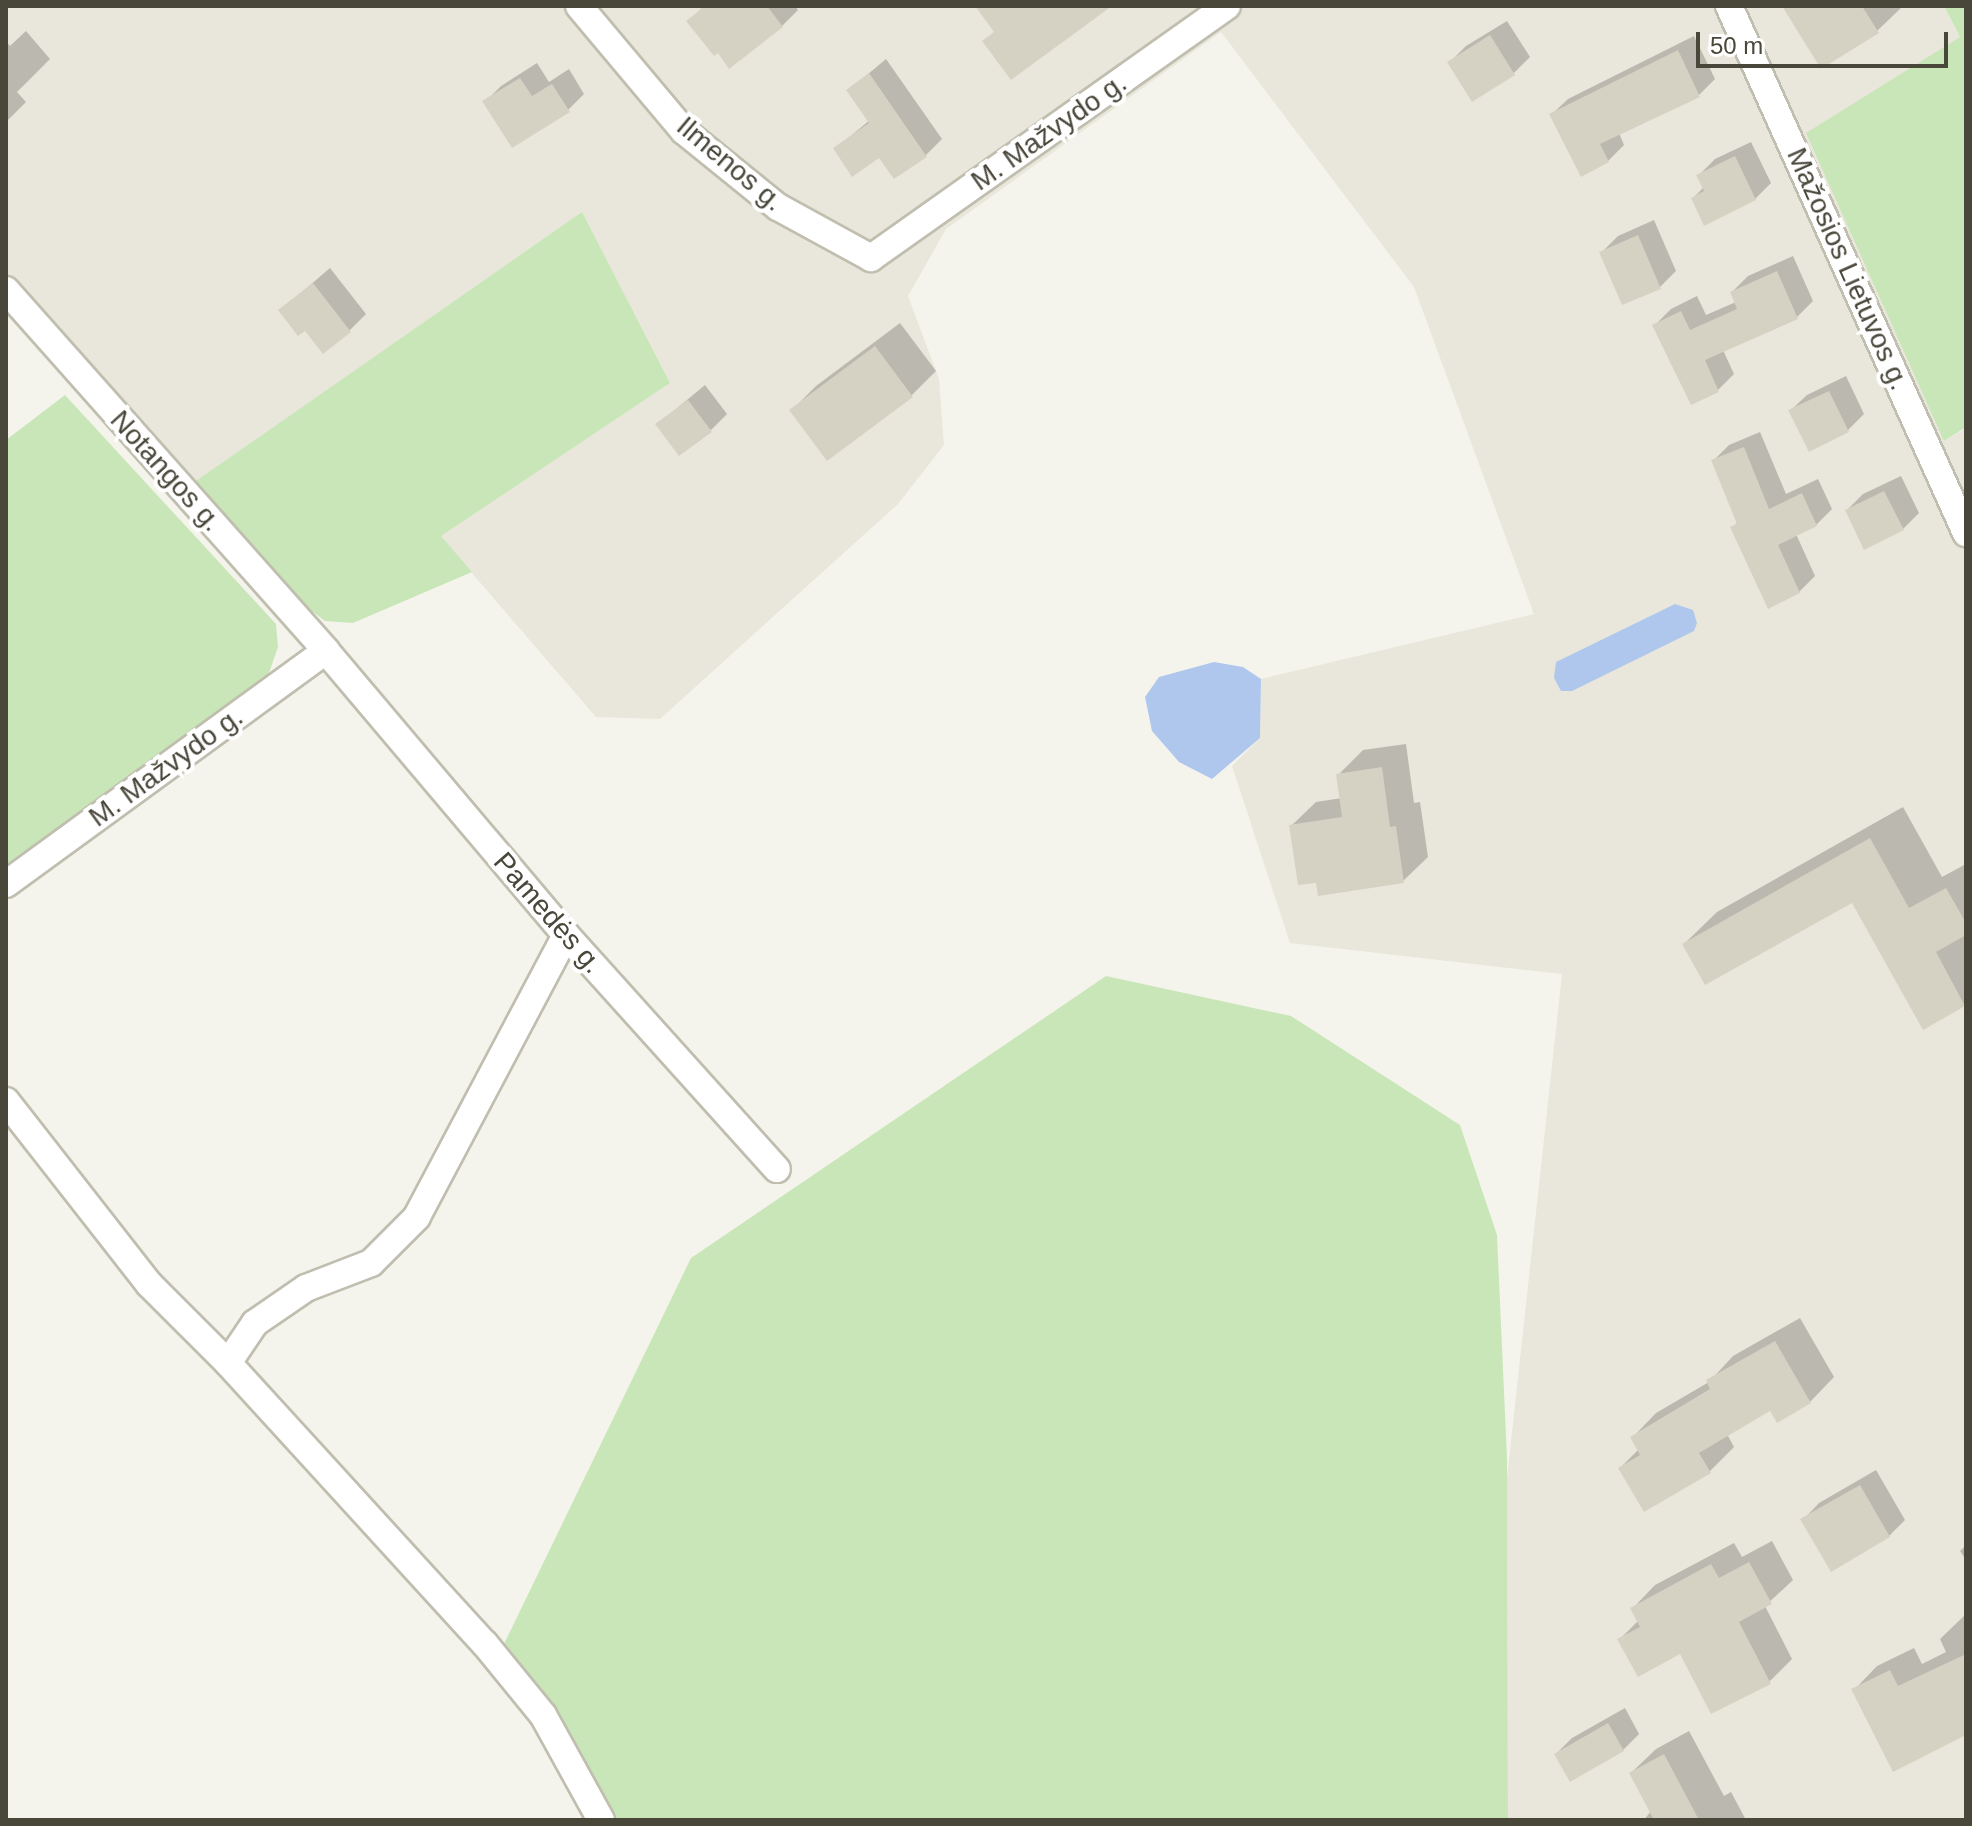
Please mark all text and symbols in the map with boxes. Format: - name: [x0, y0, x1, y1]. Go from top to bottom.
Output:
- scale bar: [1700, 16, 1952, 66]
- text: 50 m: [1710, 32, 1763, 59]
- street label: M. Mažvydo g.: [965, 66, 1133, 198]
- street label: Ilmenos g.: [670, 110, 790, 218]
- street label: Mažosios Lietuvos g.: [1779, 143, 1917, 395]
- street label: Notangos g.: [103, 404, 229, 538]
- street label: M. Mažvydo g.: [82, 700, 250, 834]
- street label: Pamedės g.: [486, 846, 610, 980]

